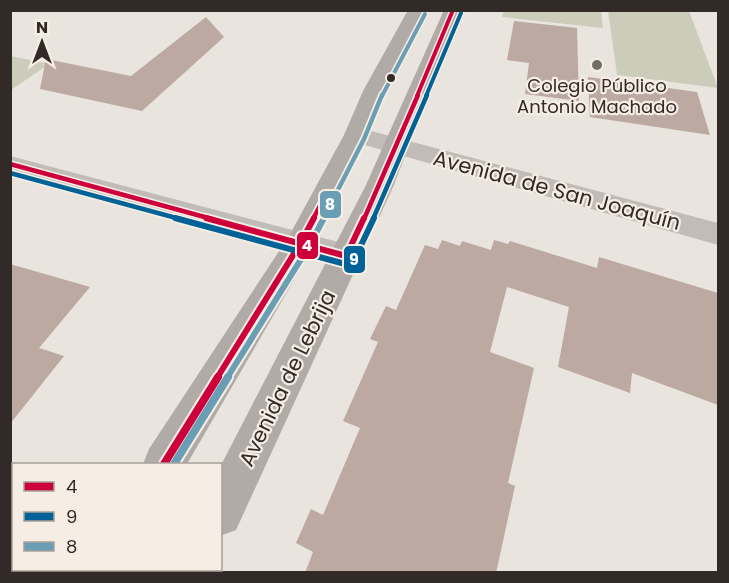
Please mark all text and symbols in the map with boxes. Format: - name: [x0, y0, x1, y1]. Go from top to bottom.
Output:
- north arrow: [12, 12, 72, 72]
- text: N: [36, 16, 48, 39]
- marker: Colegio Público Antonio Machado: [590, 58, 604, 72]
- unlabelled marker: [385, 72, 397, 84]
- place label: Colegio Público Antonio Machado: [517, 73, 677, 119]
- street label: Avenida de San Joaquín: [430, 143, 684, 237]
- line badge: 8: [319, 190, 342, 219]
- text: 8: [325, 193, 335, 216]
- line badge: 4: [296, 231, 319, 260]
- text: 4: [302, 234, 313, 257]
- line badge: 9: [343, 245, 366, 274]
- text: 9: [349, 248, 359, 271]
- street label: Avenida de Lebrija: [232, 285, 342, 471]
- legend: [12, 463, 222, 571]
- text: 4: [66, 474, 77, 499]
- text: 9: [66, 504, 77, 529]
- text: 8: [66, 534, 77, 559]

